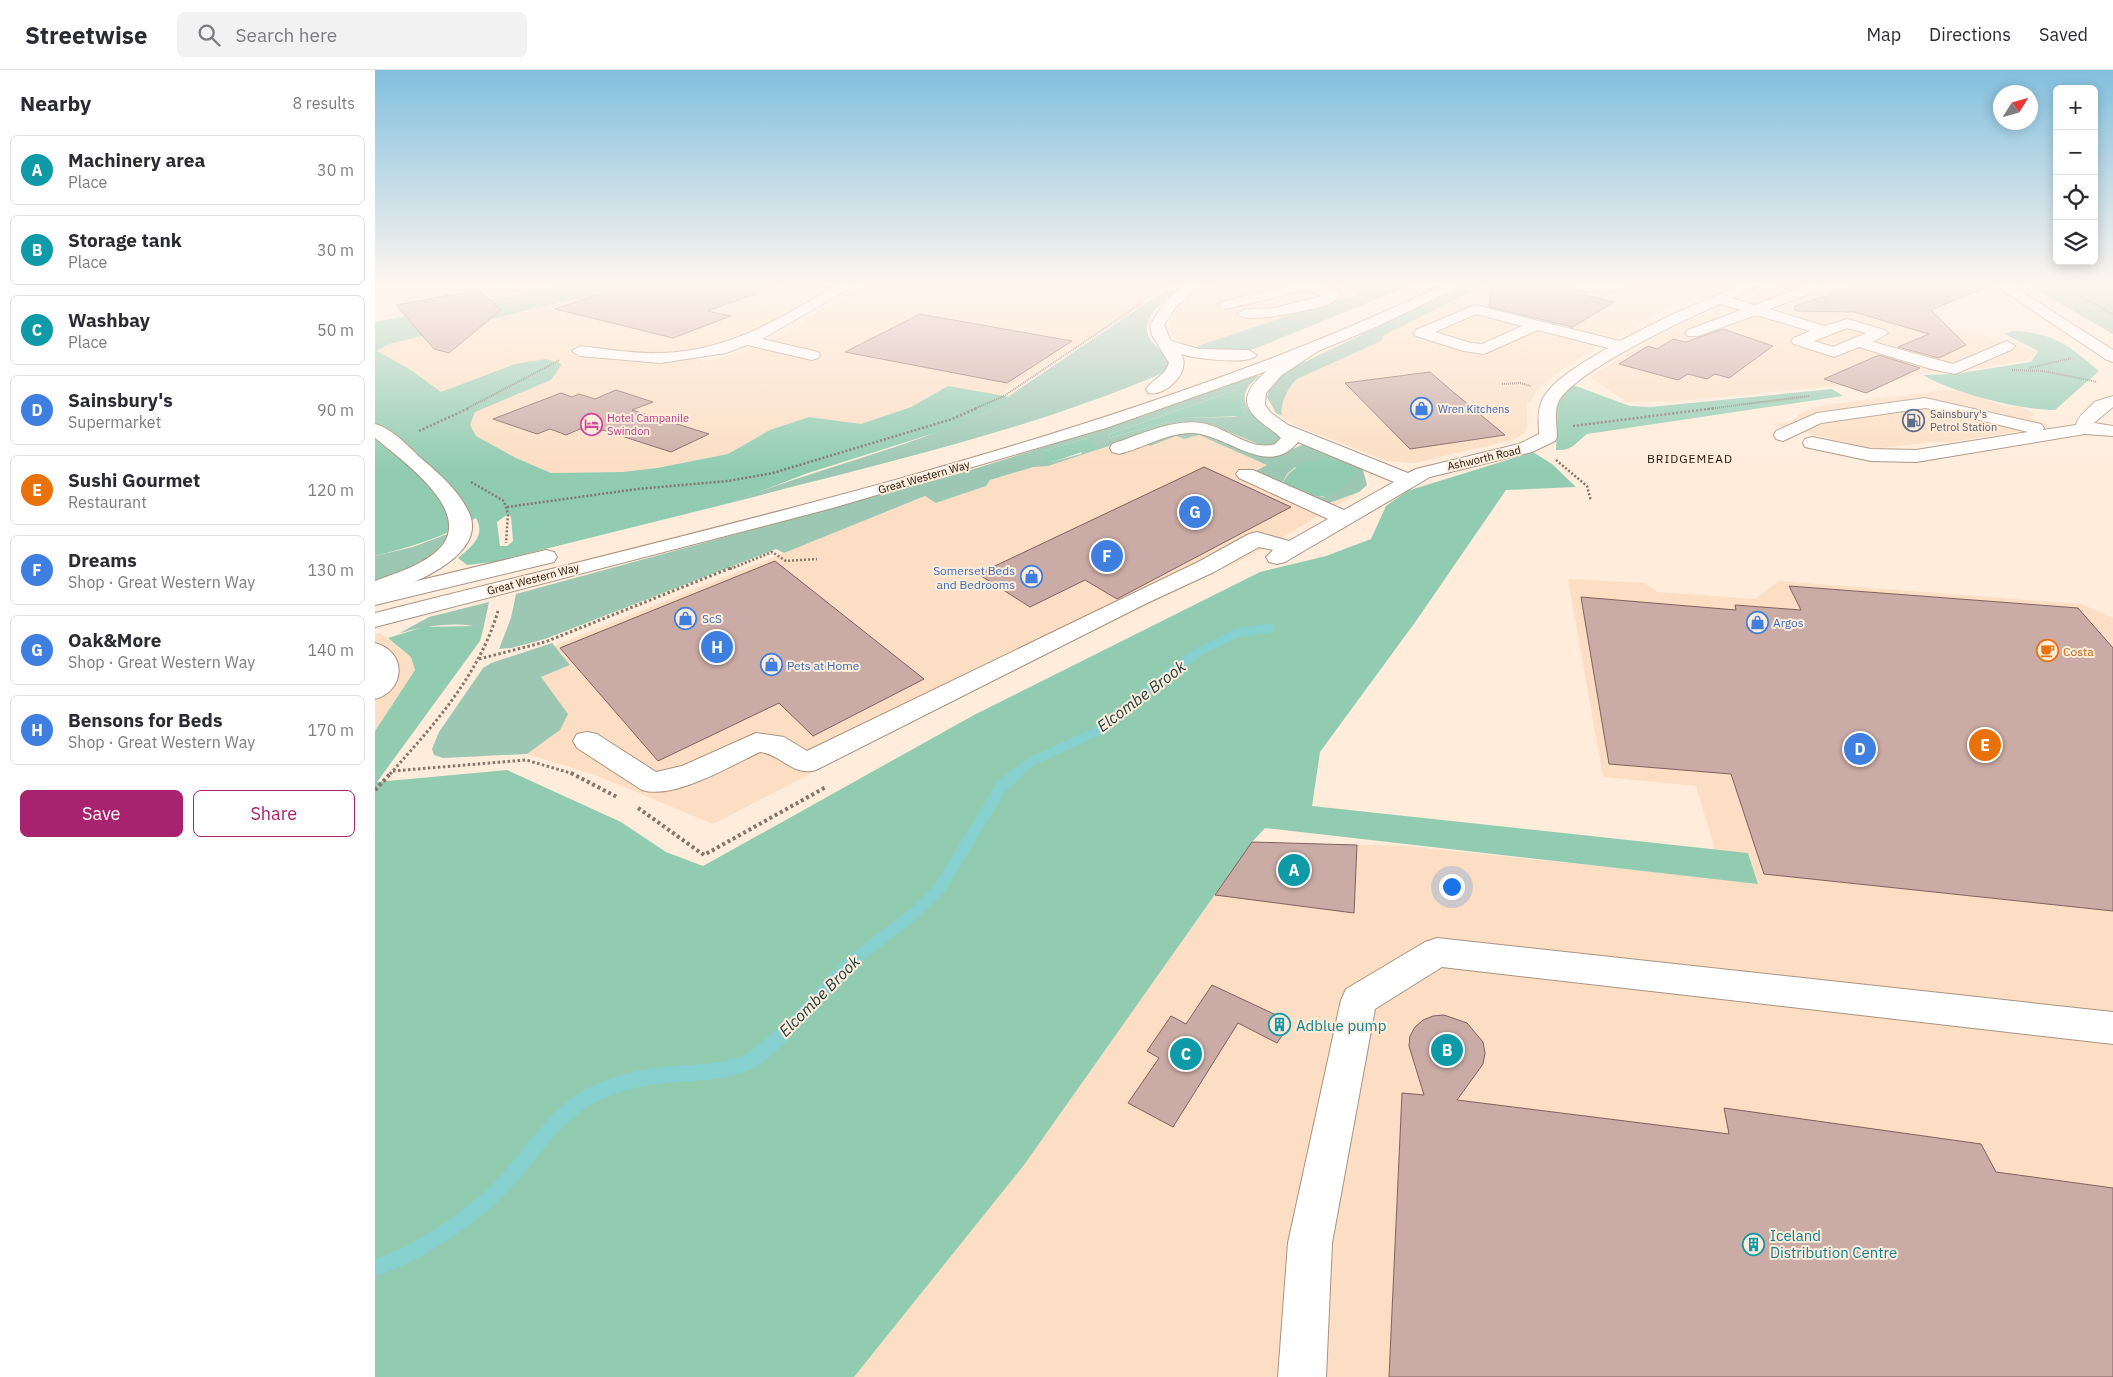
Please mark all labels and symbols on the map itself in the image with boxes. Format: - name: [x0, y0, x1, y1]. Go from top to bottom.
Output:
- north arrow: [1993, 85, 2038, 130]
- shop icon: Wren Kitchens: [1410, 397, 1434, 421]
- place label: Wren Kitchens: [1438, 402, 1510, 416]
- place label: Sainsbury's Petrol Station: [1930, 407, 1997, 434]
- fuel station icon: Sainsbury's Petrol Station: [1902, 408, 1926, 432]
- place label: Hotel Campanile Swindon: [607, 411, 689, 438]
- hotel icon: Hotel Campanile Swindon: [579, 412, 603, 436]
- street label: Ashworth Road: [1446, 443, 1522, 473]
- district label: BRIDGEMEAD: [1647, 451, 1733, 466]
- street label: Great Western Way: [877, 457, 972, 497]
- pin: G: [1179, 493, 1211, 531]
- pin: F: [1091, 537, 1123, 575]
- street label: Great Western Way: [485, 560, 581, 598]
- place label: Somerset Beds and Bedrooms: [933, 563, 1015, 592]
- shop icon: Somerset Beds and Bedrooms: [1019, 565, 1043, 589]
- shop icon: ScS: [674, 606, 698, 630]
- shop icon: Argos: [1745, 610, 1769, 634]
- place label: ScS: [702, 611, 722, 626]
- place label: Argos: [1773, 615, 1804, 630]
- pin: H: [701, 628, 733, 666]
- cafe icon: Costa: [2035, 639, 2059, 663]
- place label: Costa: [2063, 644, 2094, 659]
- shop icon: Pets at Home: [759, 653, 783, 677]
- water label: Elcombe Brook: [1093, 656, 1190, 736]
- place label: Pets at Home: [787, 658, 860, 673]
- pin: E: [1969, 726, 2001, 764]
- pin: D: [1844, 730, 1876, 768]
- pin: A: [1278, 851, 1310, 889]
- your location: [1439, 874, 1465, 900]
- water label: Elcombe Brook: [774, 951, 864, 1041]
- building icon: Adblue pump: [1268, 1013, 1292, 1037]
- place label: Adblue pump: [1296, 1016, 1386, 1035]
- pin: B: [1431, 1031, 1463, 1069]
- pin: C: [1170, 1035, 1202, 1073]
- place label: Iceland Distribution Centre: [1770, 1226, 1897, 1262]
- building icon: Iceland Distribution Centre: [1742, 1232, 1766, 1256]

